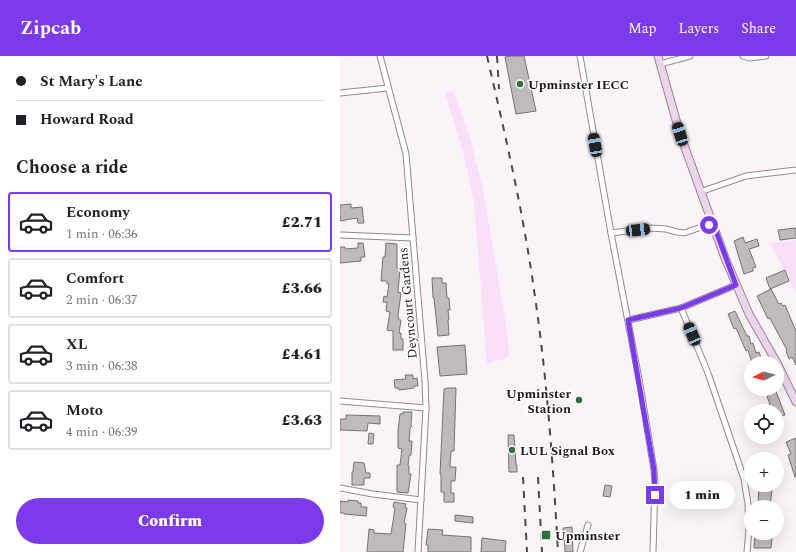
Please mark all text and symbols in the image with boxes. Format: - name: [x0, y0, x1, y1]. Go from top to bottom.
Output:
- text: Zipcab: [20, 14, 81, 43]
- text: Map: [628, 18, 657, 39]
- text: Layers: [679, 18, 719, 39]
- text: Share: [741, 18, 776, 39]
- text: St Mary's Lane: [40, 70, 143, 93]
- place label: Upminster IECC: [528, 75, 629, 95]
- marker: Upminster IECC: [515, 79, 525, 89]
- text: Howard Road: [40, 108, 134, 131]
- car: [671, 121, 689, 147]
- car: [587, 132, 603, 158]
- text: Choose a ride: [16, 154, 128, 181]
- text: Economy: [66, 201, 130, 224]
- icon: car: [18, 204, 54, 240]
- text: £2.71: [282, 211, 322, 234]
- route start: [700, 216, 718, 234]
- car: [625, 223, 651, 237]
- text: 1 min · 06:36: [66, 224, 138, 244]
- street label: Deyncourt Gardens: [393, 246, 423, 360]
- text: Comfort: [66, 267, 124, 290]
- icon: car: [18, 270, 54, 306]
- text: £3.66: [282, 277, 322, 300]
- text: 2 min · 06:37: [66, 290, 138, 310]
- car: [682, 321, 702, 347]
- text: XL: [66, 333, 87, 356]
- icon: car: [18, 336, 54, 372]
- text: £4.61: [282, 343, 322, 366]
- text: 3 min · 06:38: [66, 356, 138, 376]
- north arrow: [744, 356, 784, 396]
- map controls: [744, 356, 784, 540]
- place label: Upminster Station: [506, 384, 571, 419]
- marker: Upminster Station: [574, 395, 584, 405]
- text: Moto: [66, 399, 103, 422]
- icon: car: [18, 402, 54, 438]
- button: locate: [744, 404, 784, 444]
- text: £3.63: [282, 409, 322, 432]
- text: 4 min · 06:39: [66, 422, 138, 442]
- place label: LUL Signal Box: [520, 441, 615, 461]
- marker: LUL Signal Box: [507, 445, 517, 455]
- button: +: [744, 452, 784, 492]
- callout: 1 min: [669, 481, 735, 509]
- text: 1 min: [684, 485, 720, 505]
- route end: [646, 486, 664, 504]
- button: Confirm: [16, 498, 324, 544]
- button: −: [744, 500, 784, 540]
- place label: Upminster: [555, 526, 621, 546]
- marker: Upminster: [540, 529, 552, 541]

